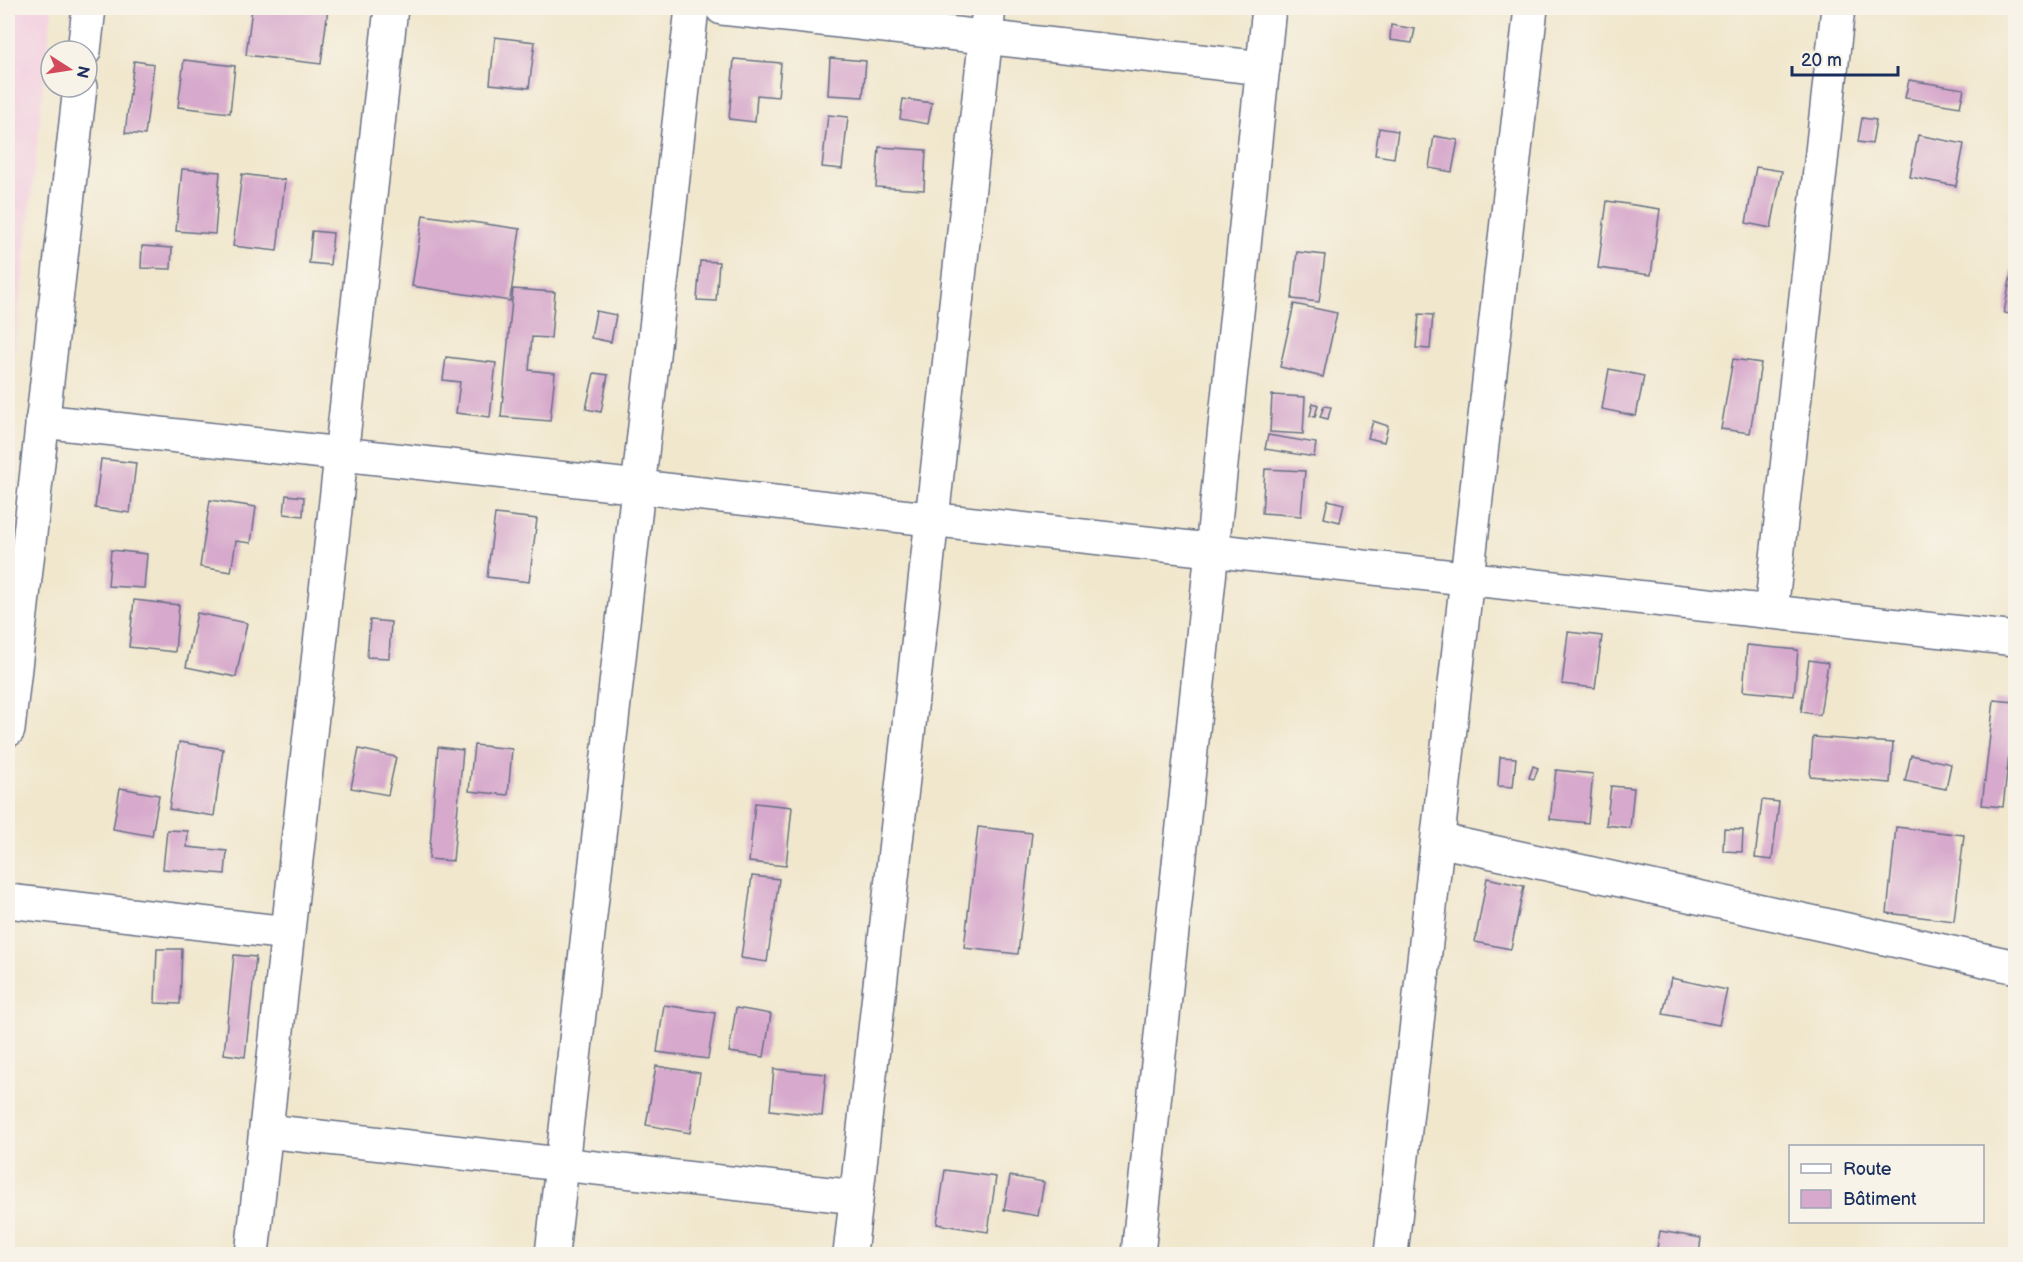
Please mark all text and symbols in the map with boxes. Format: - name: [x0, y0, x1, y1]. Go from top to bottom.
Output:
- north arrow: [39, 39, 99, 99]
- scale bar: [1792, 39, 1898, 77]
- text: 20 m: [1801, 50, 1842, 71]
- text: N: [72, 64, 93, 80]
- legend: [1789, 1145, 1984, 1223]
- text: Route: [1843, 1159, 1892, 1180]
- text: Bâtiment: [1843, 1189, 1917, 1210]

